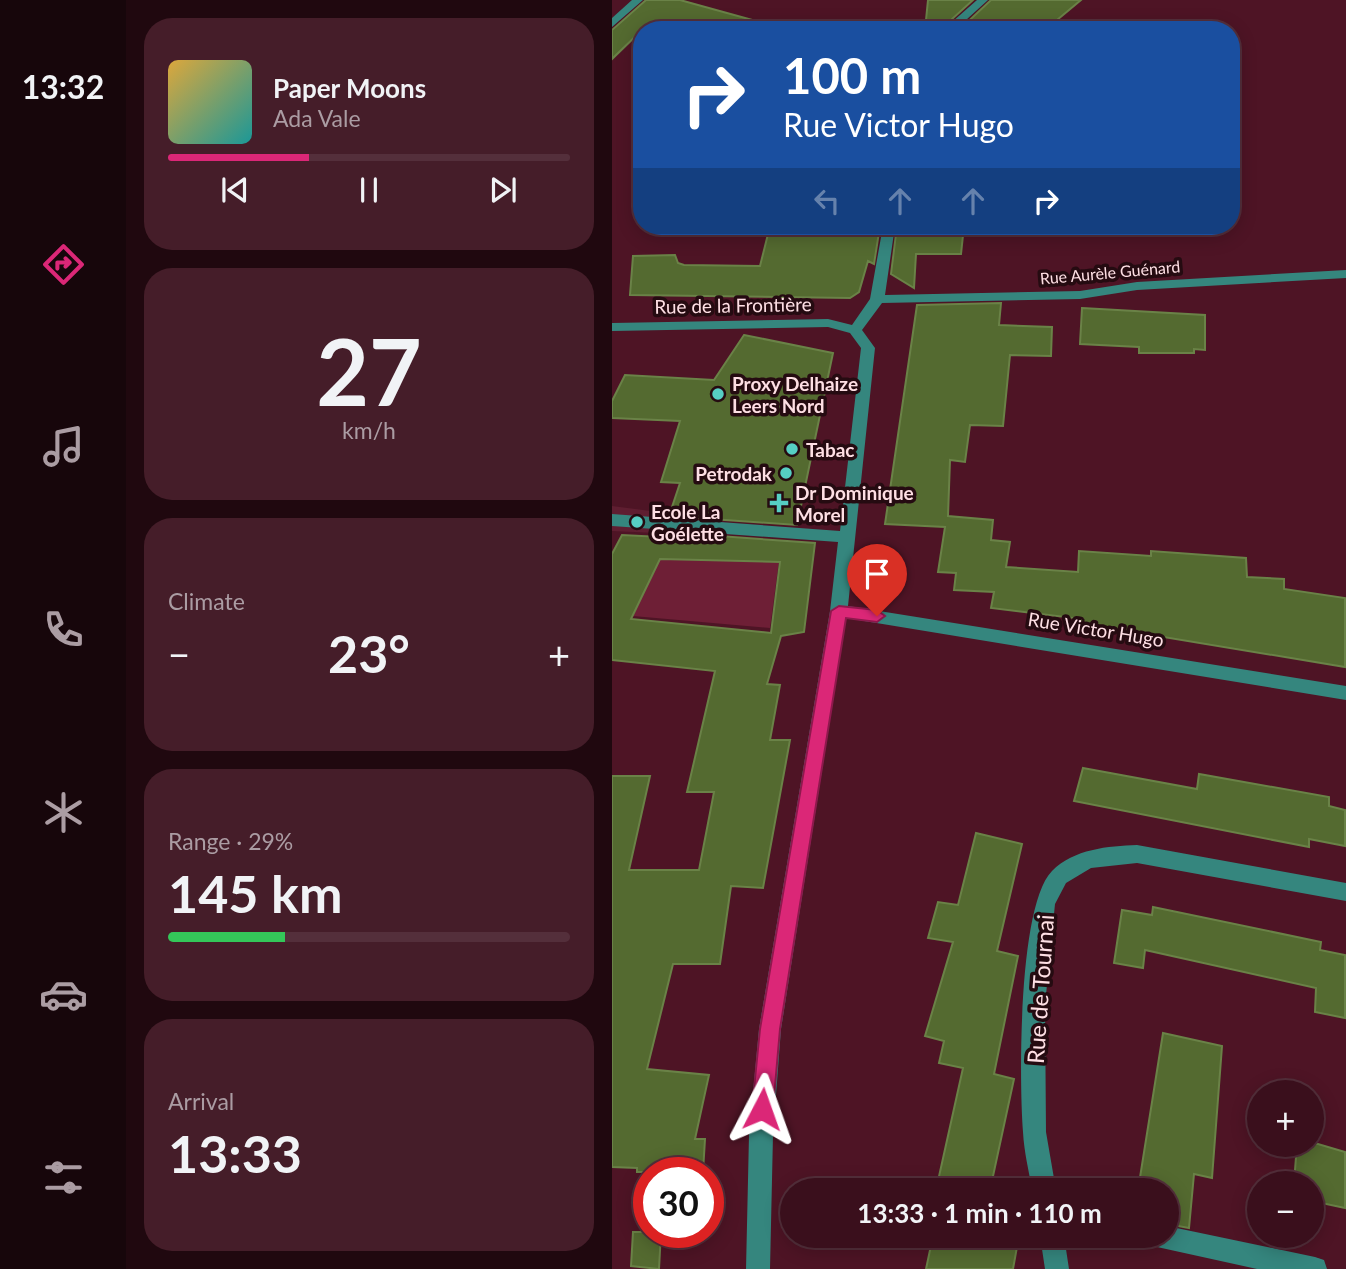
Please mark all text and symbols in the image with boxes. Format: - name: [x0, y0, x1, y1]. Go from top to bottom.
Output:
- text: 100 m: [783, 46, 921, 104]
- icon: right: [668, 49, 759, 140]
- text: 13:32: [22, 67, 104, 106]
- text: Paper Moons: [273, 72, 426, 104]
- text: Ada Vale: [273, 104, 361, 132]
- text: Rue Victor Hugo: [783, 105, 1014, 144]
- icon: previous: [216, 171, 254, 209]
- icon: pause: [350, 171, 388, 209]
- icon: next: [484, 171, 522, 209]
- icon: left: [808, 182, 846, 220]
- icon: ahead: [881, 182, 919, 220]
- icon: ahead: [954, 182, 992, 220]
- icon: right: [1027, 182, 1065, 220]
- icon: directions: [39, 240, 88, 289]
- street label: Rue Aurèle Guénard: [1039, 256, 1181, 288]
- street label: Rue de la Frontière: [654, 292, 812, 318]
- text: 27: [316, 316, 422, 425]
- place label: Proxy Delhaize Leers Nord: [732, 372, 858, 417]
- marker: Proxy Delhaize Leers Nord: [710, 386, 726, 402]
- text: km/h: [342, 416, 396, 444]
- icon: music: [39, 422, 88, 471]
- place label: Tabac: [806, 438, 855, 461]
- marker: Tabac: [784, 441, 800, 457]
- place label: Petrodak: [695, 462, 773, 485]
- marker: Petrodak: [778, 465, 794, 481]
- place label: Dr Dominique Morel: [795, 481, 914, 526]
- marker: Dr Dominique Morel: [769, 493, 789, 513]
- place label: Ecole La Goélette: [651, 500, 724, 545]
- marker: Ecole La Goélette: [629, 514, 645, 530]
- pin: [847, 544, 907, 616]
- icon: arrive: [858, 555, 896, 593]
- text: Climate: [168, 587, 245, 615]
- icon: phone: [39, 605, 88, 654]
- street label: Rue Victor Hugo: [1026, 607, 1166, 651]
- text: 23°: [328, 622, 410, 684]
- text: −: [168, 631, 190, 677]
- text: +: [548, 631, 570, 677]
- icon: climate: [39, 788, 88, 837]
- text: Range · 29%: [168, 827, 293, 855]
- text: 145 km: [168, 862, 342, 924]
- street label: Rue de Tournai: [1021, 913, 1059, 1065]
- icon: car: [39, 970, 88, 1019]
- position arrow: [725, 1072, 799, 1146]
- map controls: [1247, 1080, 1324, 1248]
- button: +: [1247, 1080, 1324, 1157]
- text: Arrival: [168, 1087, 234, 1115]
- text: 13:33: [168, 1122, 302, 1184]
- icon: filters: [39, 1153, 88, 1202]
- speed limit sign: 30: [633, 1157, 724, 1248]
- button: −: [1247, 1171, 1324, 1248]
- text: 13:33 · 1 min · 110 m: [857, 1197, 1102, 1229]

